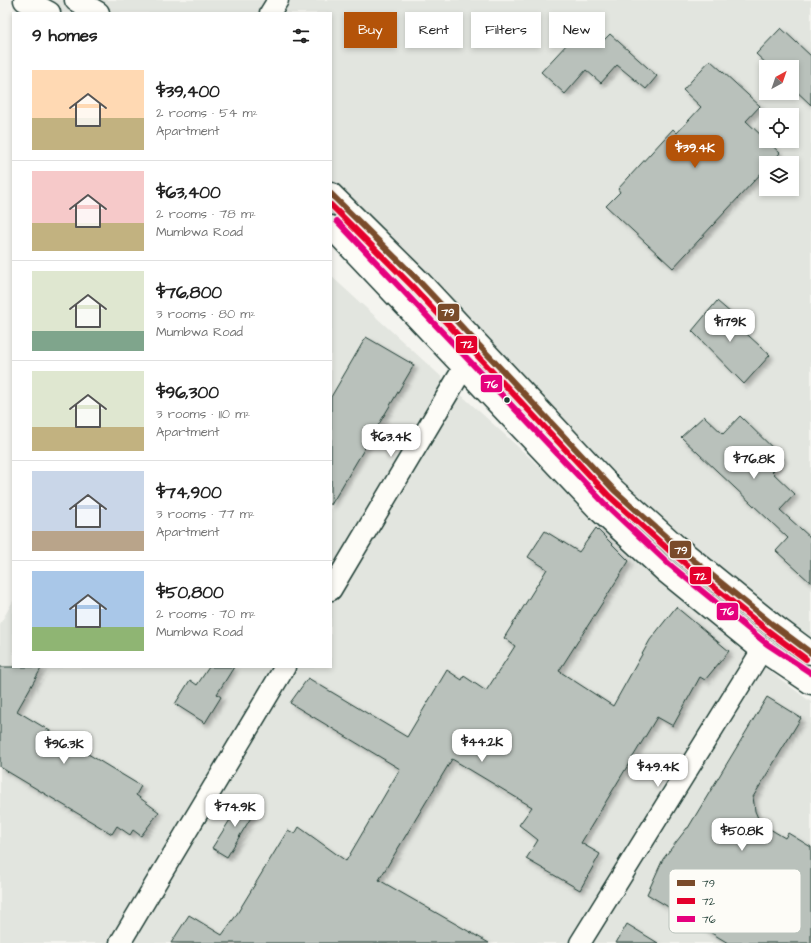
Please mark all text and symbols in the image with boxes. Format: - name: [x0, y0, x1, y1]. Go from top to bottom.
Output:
- chip: Buy: [344, 12, 397, 48]
- chip: Rent: [405, 12, 463, 48]
- chip: Filters: [471, 12, 541, 48]
- chip: New: [549, 12, 605, 48]
- text: 9 homes: [32, 24, 97, 48]
- icon: filters: [290, 25, 312, 47]
- north arrow: [759, 60, 799, 100]
- map controls: [759, 60, 799, 196]
- text: $39,400: [156, 80, 220, 104]
- icon: home: [64, 86, 112, 134]
- text: 2 rooms · 54 m²: [156, 104, 258, 122]
- button: locate: [759, 108, 799, 148]
- text: Apartment: [156, 122, 220, 140]
- pin: $39.4K: [662, 135, 728, 169]
- text: $39.4K: [675, 139, 715, 157]
- button: layers: [759, 156, 799, 196]
- text: $63,400: [156, 181, 221, 205]
- icon: home: [64, 187, 112, 235]
- text: 2 rooms · 78 m²: [156, 205, 256, 223]
- text: Mumbwa Road: [156, 223, 243, 241]
- text: $76,800: [156, 281, 222, 305]
- icon: home: [64, 287, 112, 335]
- line badge: 79: [437, 303, 460, 322]
- text: 3 rooms · 80 m²: [156, 305, 255, 323]
- text: 79: [440, 305, 455, 320]
- pin: $179K: [702, 309, 758, 343]
- text: $179K: [714, 313, 746, 331]
- text: Mumbwa Road: [156, 323, 243, 341]
- line badge: 72: [455, 335, 478, 354]
- text: 72: [459, 337, 474, 352]
- line badge: 76: [480, 374, 503, 393]
- text: 76: [483, 377, 498, 392]
- text: $96,300: [156, 381, 219, 405]
- icon: home: [64, 387, 112, 435]
- unlabelled marker: [502, 395, 512, 405]
- text: 3 rooms · 110 m²: [156, 405, 250, 423]
- text: Apartment: [156, 423, 220, 441]
- pin: $63.4K: [358, 424, 424, 458]
- text: $63.4K: [371, 428, 411, 446]
- pin: $76.8K: [721, 446, 787, 480]
- text: $76.8K: [733, 450, 775, 468]
- text: $74,900: [156, 481, 222, 505]
- icon: home: [64, 487, 112, 535]
- text: 3 rooms · 77 m²: [156, 505, 255, 523]
- text: Apartment: [156, 523, 220, 541]
- line badge: 79: [669, 540, 692, 559]
- text: 79: [673, 543, 688, 558]
- line badge: 72: [689, 566, 712, 585]
- text: 72: [692, 569, 707, 584]
- text: $50,800: [156, 581, 224, 605]
- icon: home: [64, 587, 112, 635]
- line badge: 76: [716, 602, 739, 621]
- text: 76: [719, 604, 734, 619]
- text: 2 rooms · 70 m²: [156, 605, 256, 623]
- text: Mumbwa Road: [156, 623, 243, 641]
- pin: $44.2K: [449, 729, 515, 763]
- pin: $96.3K: [31, 731, 97, 765]
- text: $44.2K: [461, 733, 503, 751]
- text: $96.3K: [44, 735, 84, 753]
- pin: $49.4K: [625, 754, 691, 788]
- text: $49.4K: [637, 758, 679, 776]
- pin: $74.9K: [202, 794, 268, 828]
- text: $74.9K: [214, 798, 256, 816]
- pin: $50.8K: [709, 818, 775, 852]
- text: $50.8K: [721, 822, 763, 840]
- legend: [669, 869, 801, 933]
- text: 79: [702, 876, 715, 891]
- text: 72: [702, 894, 716, 909]
- text: 76: [702, 912, 716, 927]

